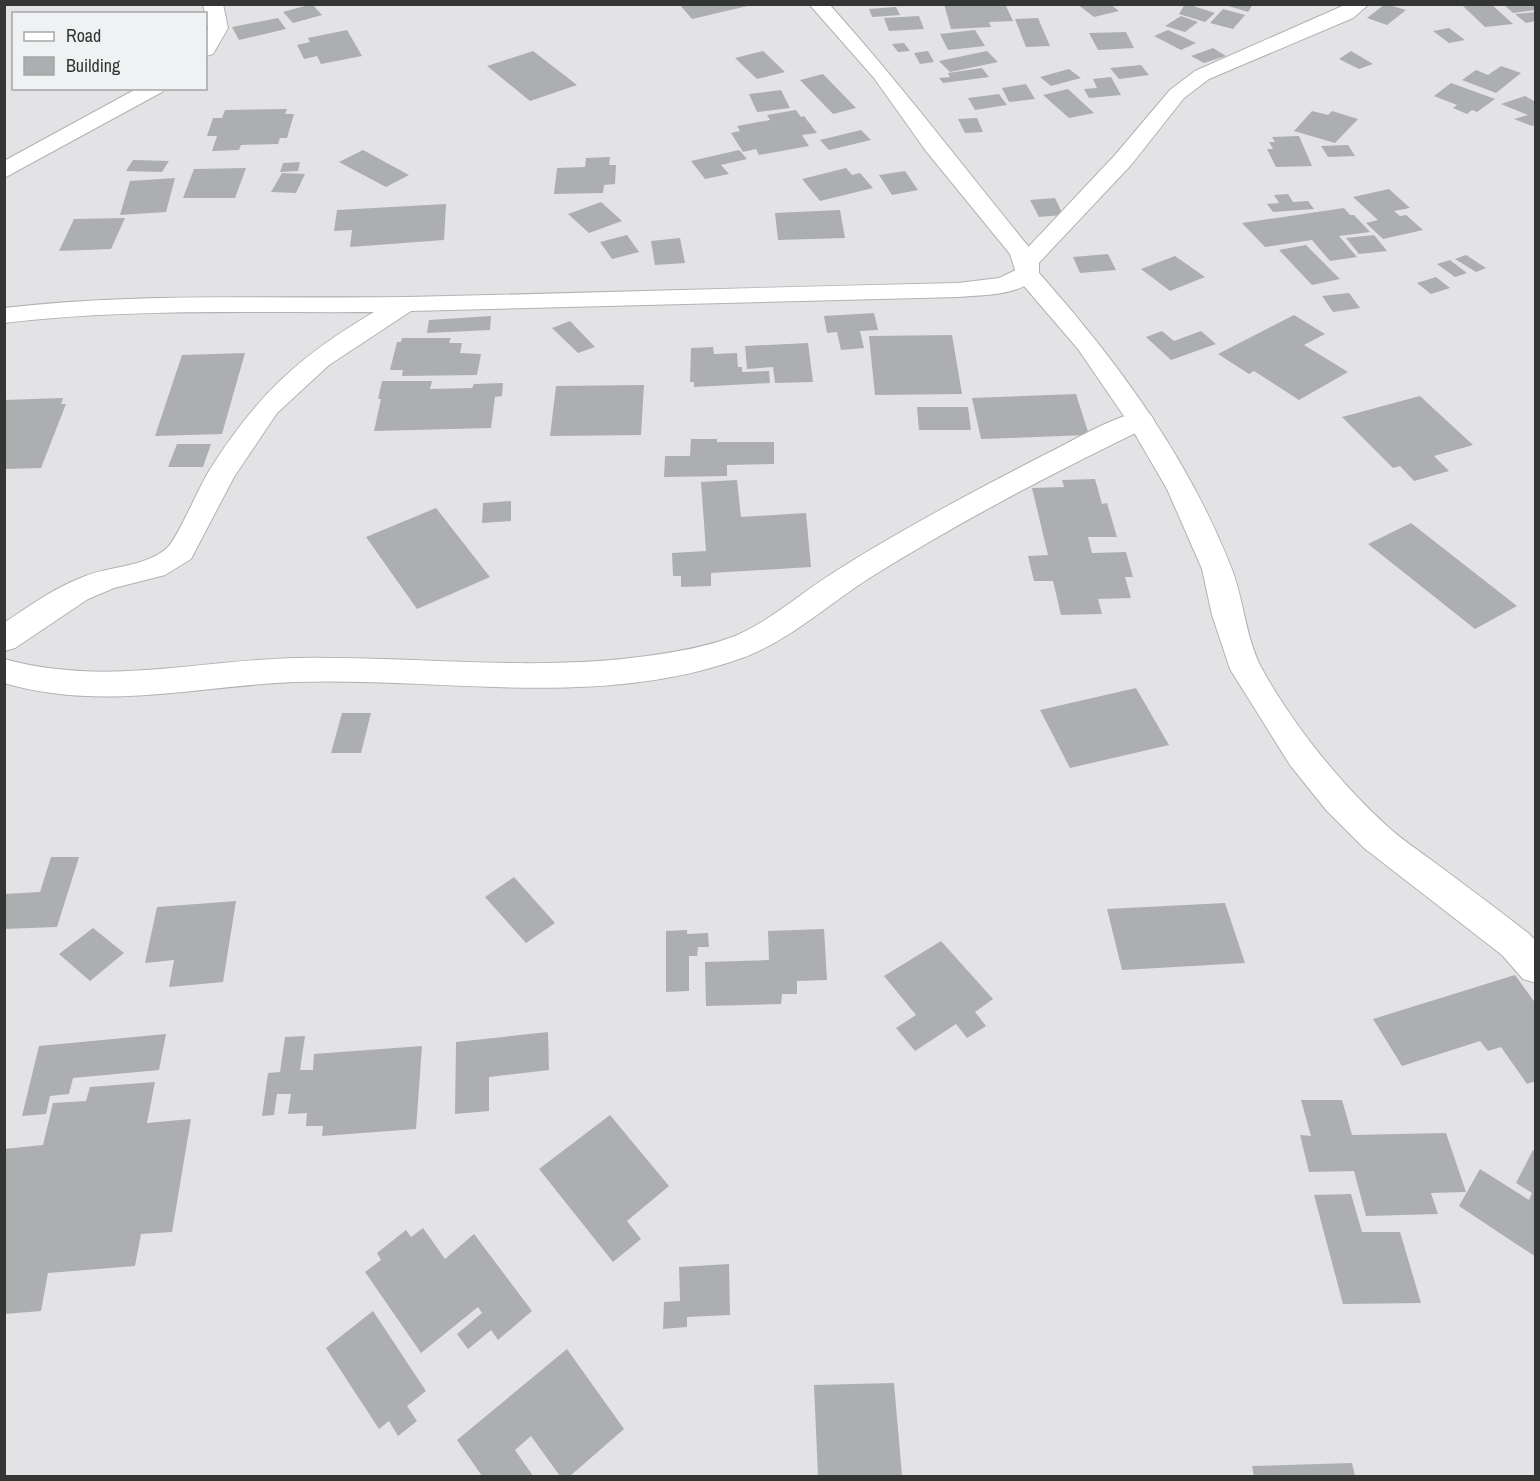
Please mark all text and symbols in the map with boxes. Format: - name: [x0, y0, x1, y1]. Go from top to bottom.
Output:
- legend: [12, 12, 207, 90]
- text: Road: [66, 23, 101, 48]
- text: Building: [66, 53, 121, 78]

